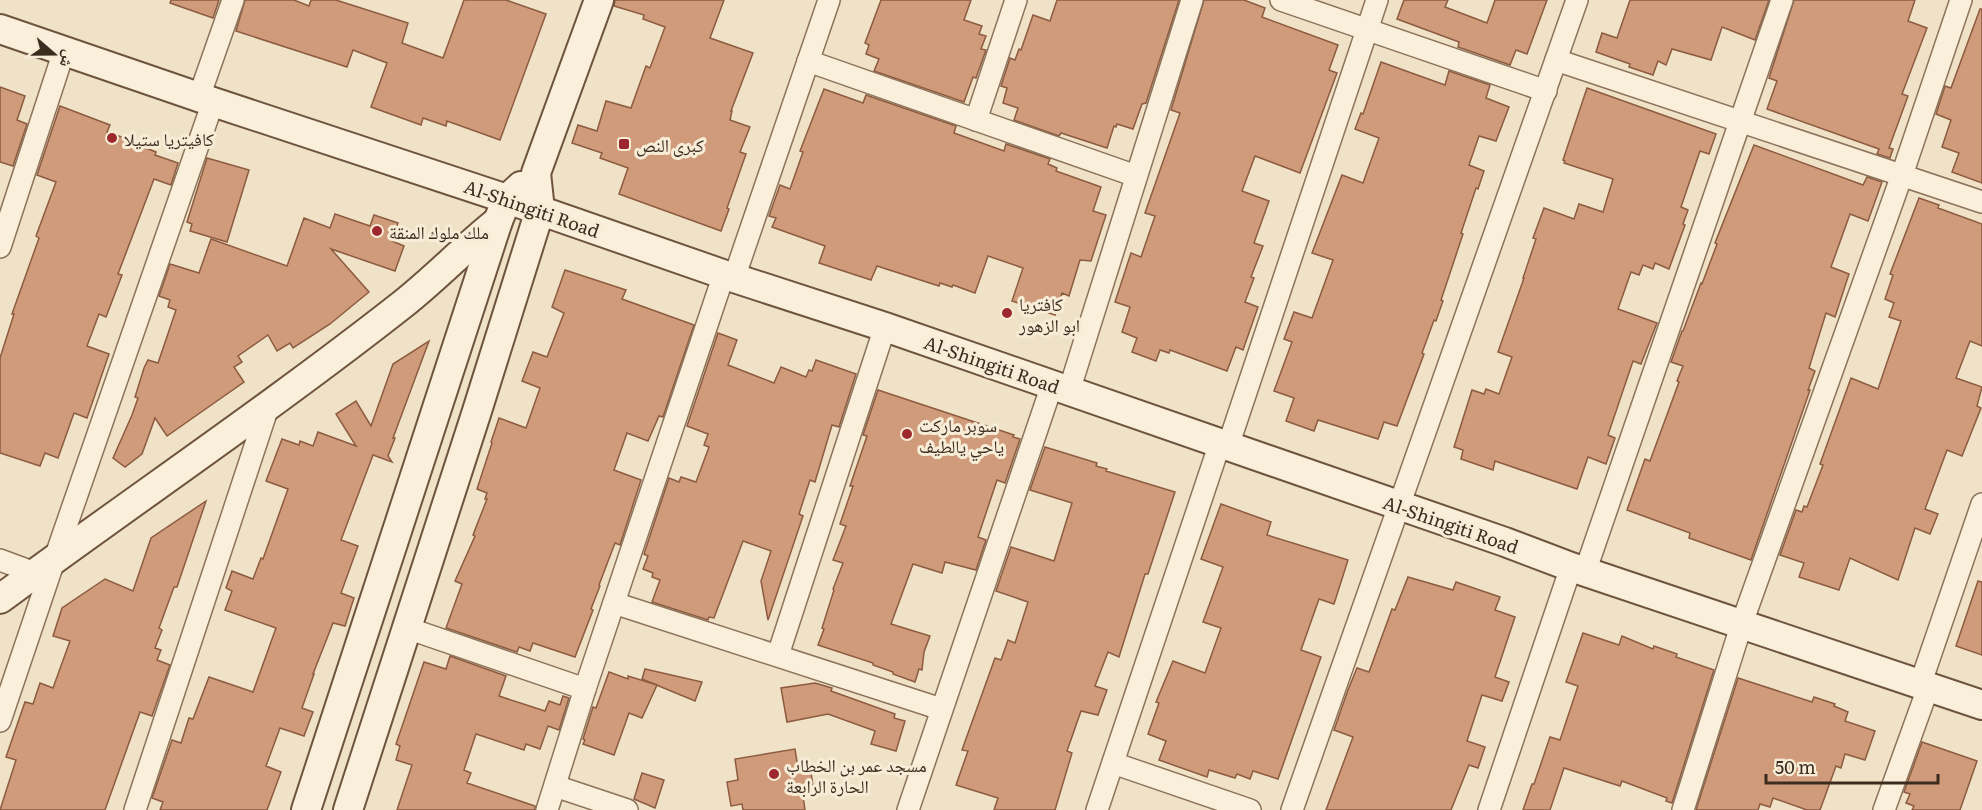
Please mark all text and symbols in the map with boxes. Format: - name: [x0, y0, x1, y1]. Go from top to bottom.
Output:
- north arrow: [24, 24, 84, 84]
- text: ش: [55, 47, 83, 72]
- place label: كافيتريا ستيلا: [124, 125, 214, 152]
- marker: كافيتريا ستيلا: [105, 131, 119, 145]
- place label: كبرى النص: [636, 131, 704, 158]
- marker: كبرى النص: [617, 137, 631, 151]
- street label: Al-Shingiti Road: [461, 172, 603, 244]
- place label: ملك ملوك المنقة: [389, 218, 489, 245]
- marker: ملك ملوك المنقة: [370, 224, 384, 238]
- place label: كافتريا ابو الزهور: [1018, 290, 1080, 338]
- marker: كافتريا ابو الزهور: [1000, 306, 1014, 320]
- street label: Al-Shingiti Road: [921, 328, 1063, 400]
- place label: سوبر ماركت ياحي يالطيف: [919, 411, 1004, 461]
- marker: سوبر ماركت ياحي يالطيف: [900, 427, 914, 441]
- street label: Al-Shingiti Road: [1380, 488, 1522, 560]
- scale bar: [1766, 747, 1938, 785]
- place label: مسجد عمر بن الخطاب الحارة الرابعة: [786, 751, 927, 799]
- text: 50 m: [1775, 753, 1816, 780]
- marker: مسجد عمر بن الخطاب الحارة الرابعة: [767, 767, 781, 781]

